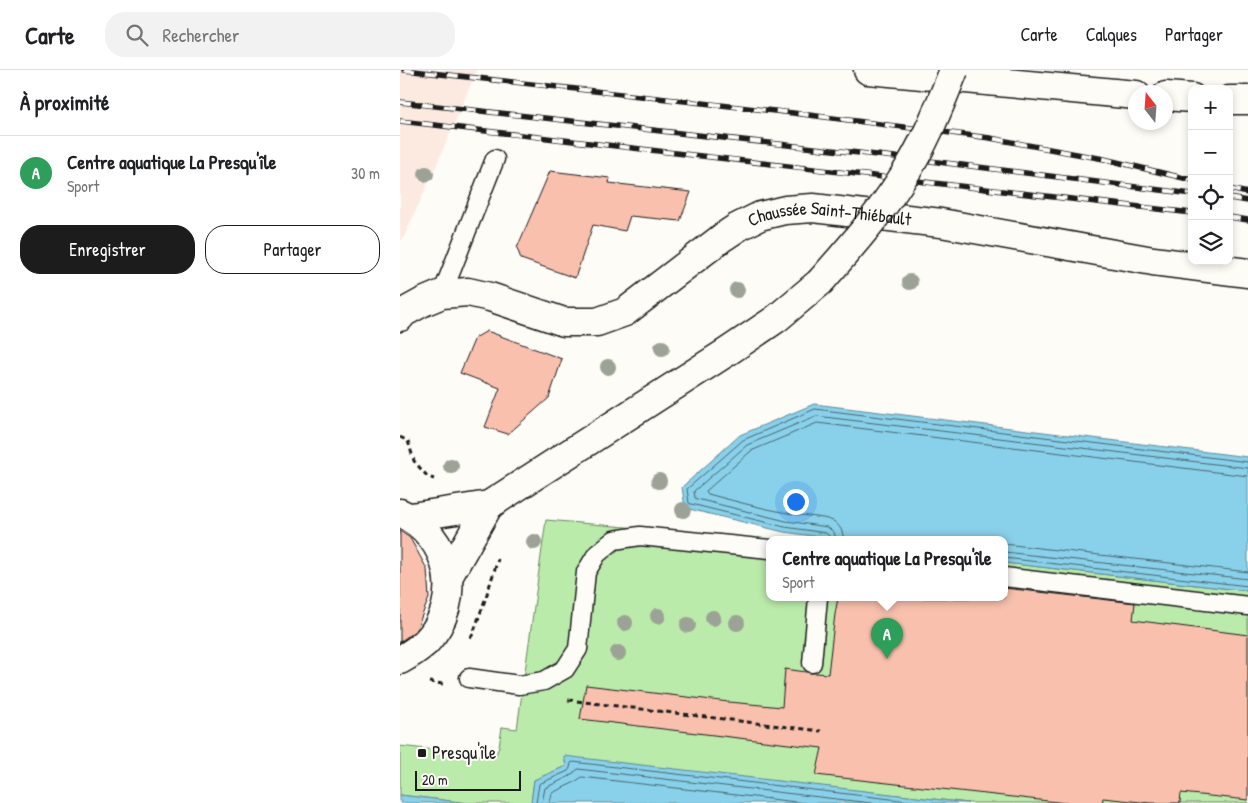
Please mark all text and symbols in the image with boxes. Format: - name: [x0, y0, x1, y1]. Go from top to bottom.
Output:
- search box: [105, 12, 455, 57]
- text: Carte: [25, 19, 75, 51]
- icon: search: [123, 21, 151, 49]
- text: Rechercher: [163, 22, 239, 48]
- text: Carte: [1020, 22, 1058, 47]
- text: Calques: [1086, 22, 1137, 47]
- text: Partager: [1165, 22, 1223, 47]
- north arrow: [1128, 85, 1173, 130]
- map controls: [1188, 85, 1233, 265]
- button: +: [1188, 85, 1233, 130]
- text: À proximité: [20, 88, 109, 117]
- button: −: [1188, 130, 1233, 175]
- text: Centre aquatique La Presqu'île: [67, 149, 276, 175]
- text: A: [32, 162, 40, 184]
- text: 30 m: [351, 162, 380, 184]
- text: Sport: [67, 175, 99, 197]
- button: locate: [1188, 175, 1233, 220]
- street label: Chaussée Saint-Thiébault: [743, 195, 913, 232]
- button: layers: [1188, 220, 1233, 265]
- button: Enregistrer: [20, 225, 195, 274]
- button: Partager: [205, 225, 380, 274]
- your location: [783, 489, 809, 515]
- popup: [766, 536, 1008, 601]
- text: Centre aquatique La Presqu'île: [782, 545, 992, 571]
- text: Sport: [782, 571, 815, 593]
- pin: A: [871, 618, 903, 659]
- place label: Presqu'île: [432, 740, 496, 765]
- marker: Presqu'île: [416, 747, 428, 759]
- scale bar: [415, 768, 521, 791]
- text: 20 m: [422, 770, 448, 789]

